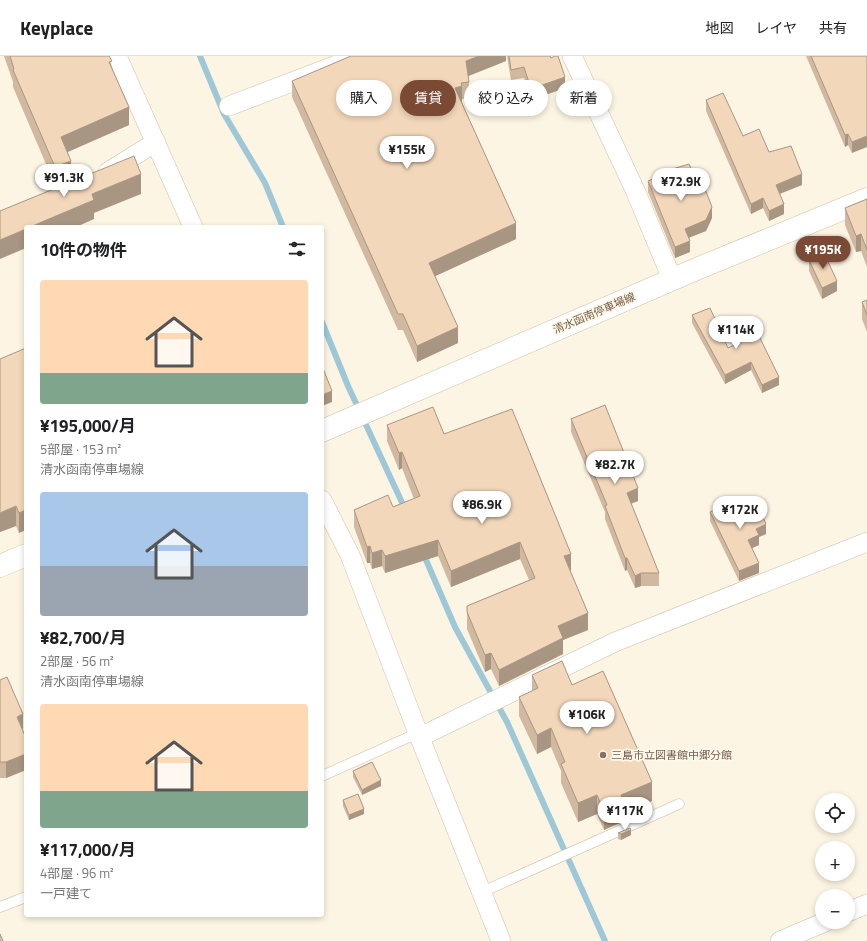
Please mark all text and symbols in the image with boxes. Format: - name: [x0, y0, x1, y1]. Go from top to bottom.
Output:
- text: Keyplace: [20, 13, 93, 42]
- text: 地図: [705, 17, 733, 38]
- text: レイヤ: [755, 17, 797, 38]
- text: 共有: [819, 17, 847, 38]
- chip: 購入: [336, 80, 392, 116]
- chip: 賃貸: [400, 80, 456, 116]
- chip: 絞り込み: [464, 80, 548, 116]
- chip: 新着: [556, 80, 612, 116]
- pin: ¥155K: [379, 136, 435, 170]
- text: ¥155K: [389, 139, 425, 159]
- pin: ¥91.3K: [31, 164, 97, 198]
- text: ¥91.3K: [44, 167, 84, 187]
- pin: ¥72.9K: [648, 168, 714, 202]
- text: ¥72.9K: [661, 171, 701, 191]
- pin: ¥195K: [795, 236, 851, 270]
- text: 10件の物件: [40, 237, 127, 263]
- icon: filters: [286, 238, 308, 260]
- text: ¥195K: [805, 239, 841, 259]
- street label: 清水函南停車場線: [550, 288, 638, 338]
- icon: home: [138, 306, 210, 378]
- pin: ¥114K: [708, 316, 764, 350]
- text: ¥114K: [718, 319, 754, 339]
- text: ¥195,000/月: [40, 413, 136, 439]
- text: 5部屋 · 153 m²: [40, 439, 121, 459]
- pin: ¥82.7K: [582, 451, 648, 485]
- text: ¥82.7K: [595, 454, 635, 474]
- text: 清水函南停車場線: [40, 459, 144, 479]
- pin: ¥86.9K: [449, 491, 515, 525]
- text: ¥86.9K: [462, 494, 502, 514]
- pin: ¥172K: [712, 496, 768, 530]
- text: ¥172K: [722, 499, 758, 519]
- icon: home: [138, 518, 210, 590]
- text: ¥82,700/月: [40, 625, 127, 651]
- text: 2部屋 · 56 m²: [40, 651, 114, 671]
- text: 清水函南停車場線: [40, 671, 144, 691]
- pin: ¥106K: [559, 701, 615, 735]
- text: ¥106K: [569, 704, 605, 724]
- icon: home: [138, 730, 210, 802]
- place label: 三島市立図書館中郷分館: [611, 747, 732, 763]
- marker: 三島市立図書館中郷分館: [598, 750, 608, 760]
- map controls: [815, 793, 855, 929]
- button: locate: [815, 793, 855, 833]
- pin: ¥117K: [597, 797, 653, 831]
- text: ¥117K: [607, 800, 643, 820]
- text: ¥117,000/月: [40, 837, 136, 863]
- button: +: [815, 841, 855, 881]
- text: 4部屋 · 96 m²: [40, 863, 114, 883]
- text: 一戸建て: [40, 883, 92, 903]
- button: −: [815, 889, 855, 929]

